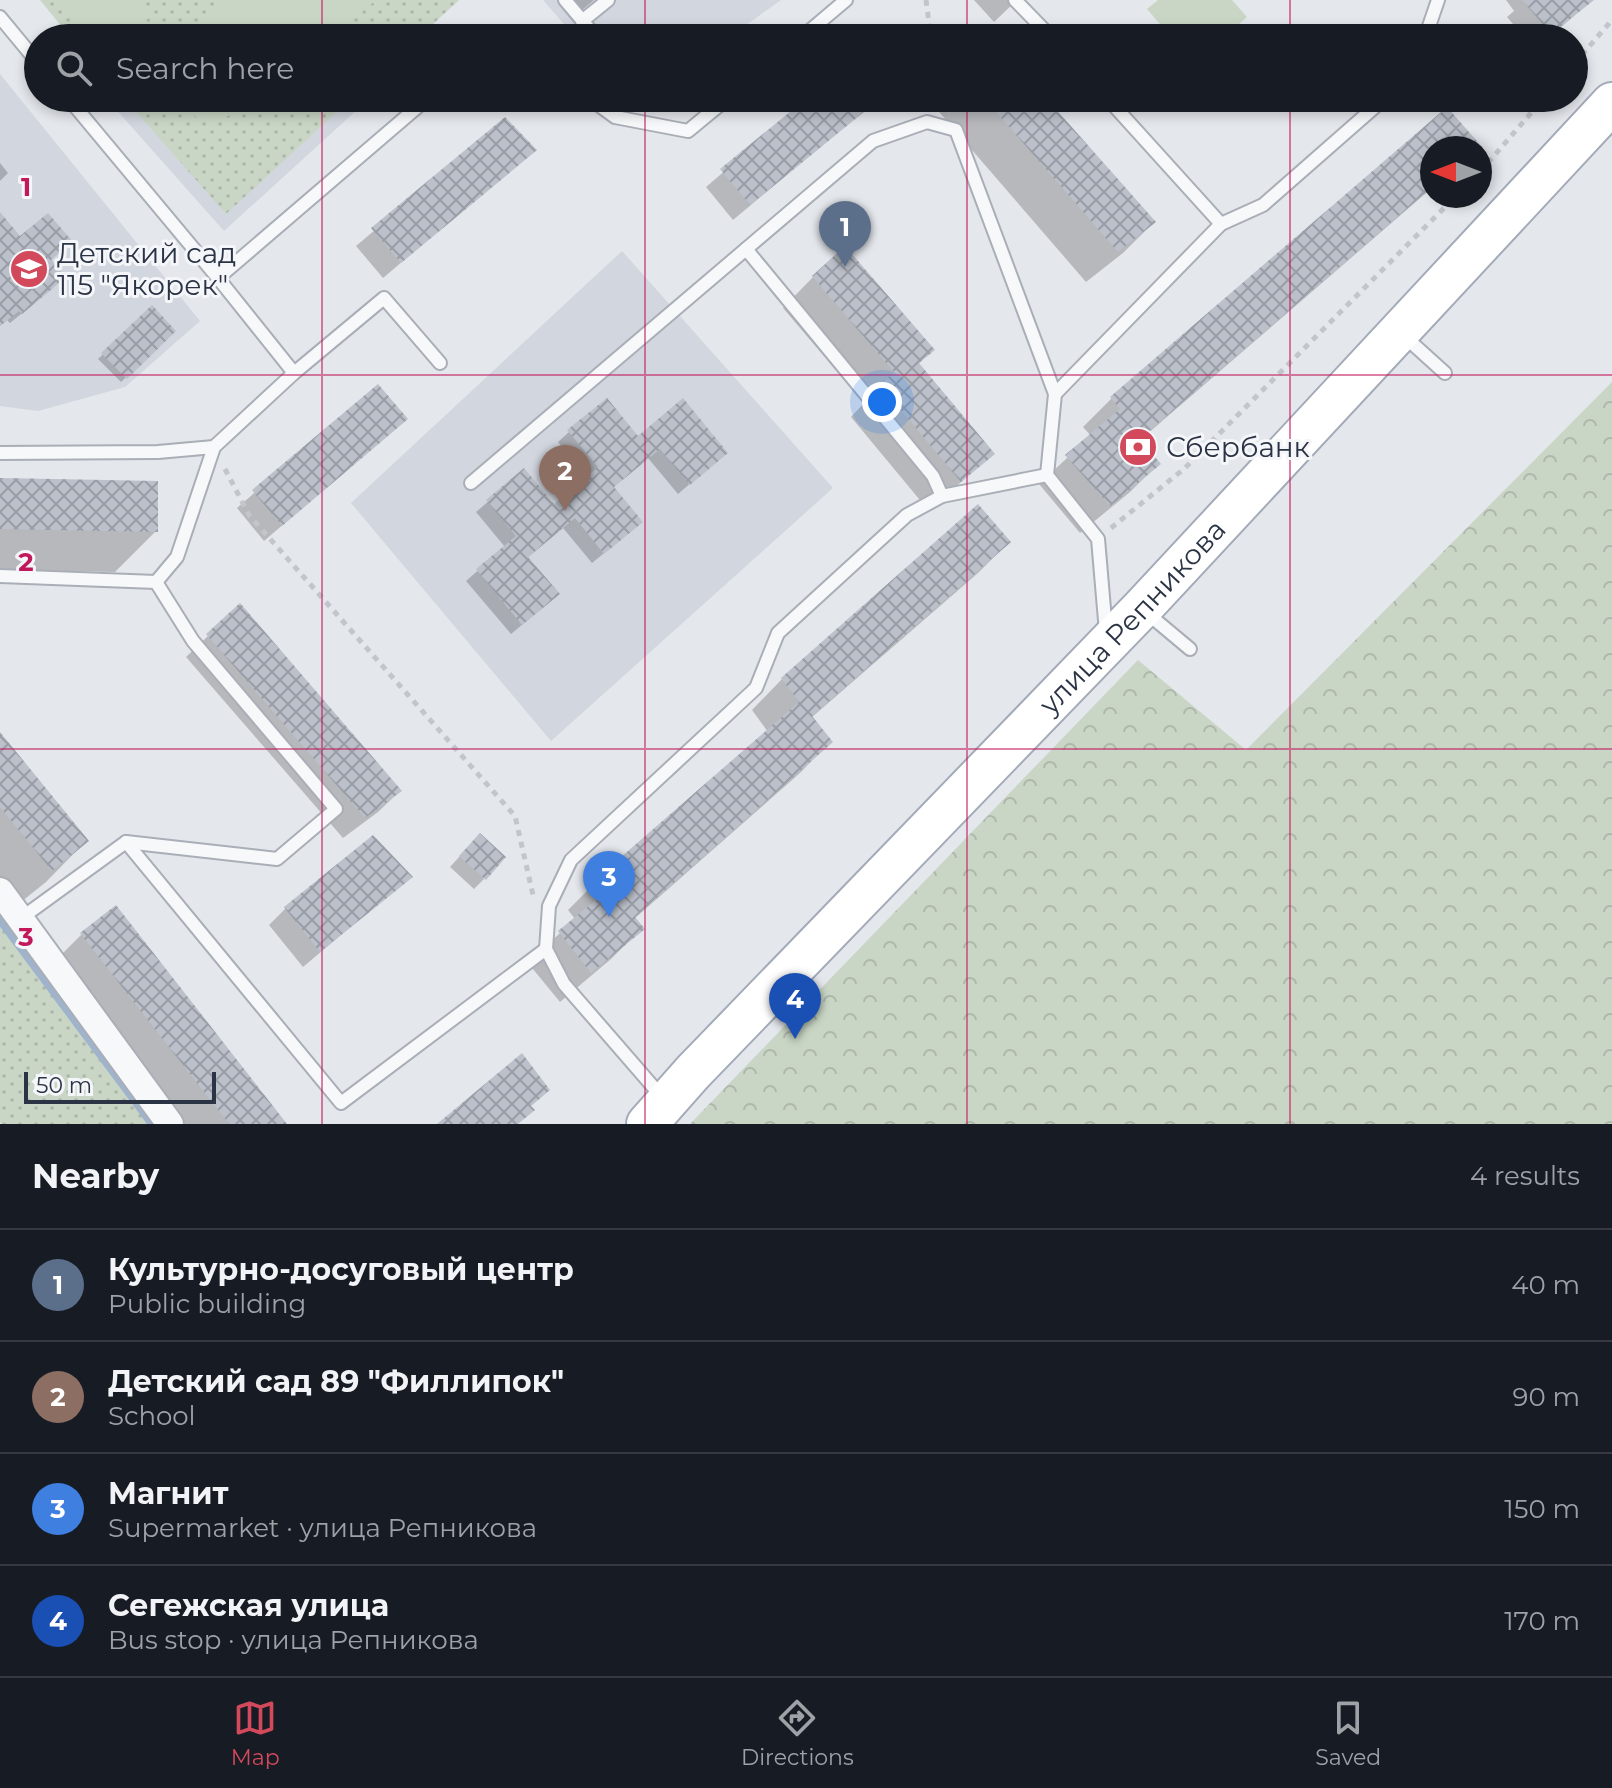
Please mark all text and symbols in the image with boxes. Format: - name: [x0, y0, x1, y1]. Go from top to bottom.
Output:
- search box: [24, 24, 1588, 112]
- icon: search: [52, 46, 96, 90]
- text: Search here: [116, 50, 294, 87]
- north arrow: [1420, 136, 1492, 208]
- text: 1: [21, 171, 31, 203]
- pin: 1: [819, 201, 871, 267]
- place label: Детский сад 115 "Якорек": [57, 236, 236, 302]
- school or university icon: Детский сад 115 "Якорек": [8, 248, 50, 290]
- your location: [862, 382, 902, 422]
- bank icon: Сбербанк: [1117, 426, 1159, 468]
- place label: Сбербанк: [1166, 430, 1310, 464]
- pin: 2: [539, 445, 591, 511]
- street label: улица Репникова: [1031, 512, 1233, 722]
- text: 2: [18, 546, 34, 578]
- pin: 3: [583, 851, 635, 917]
- text: 3: [17, 921, 34, 953]
- pin: 4: [769, 973, 821, 1039]
- scale bar: [24, 1068, 216, 1104]
- text: 50 m: [36, 1072, 92, 1099]
- text: Nearby: [32, 1155, 159, 1197]
- text: 4 results: [1470, 1160, 1580, 1192]
- text: Культурно-досуговый центр: [108, 1251, 574, 1288]
- text: 1: [53, 1269, 63, 1301]
- text: 40 m: [1511, 1269, 1580, 1301]
- text: Public building: [108, 1288, 306, 1320]
- text: Детский сад 89 "Филлипок": [108, 1363, 564, 1400]
- text: 2: [50, 1381, 66, 1413]
- text: 90 m: [1513, 1381, 1580, 1413]
- text: School: [108, 1400, 196, 1432]
- text: Магнит: [108, 1475, 229, 1512]
- text: 3: [50, 1493, 66, 1525]
- text: 150 m: [1504, 1493, 1580, 1525]
- text: Supermarket · улица Репникова: [108, 1512, 537, 1544]
- text: Сегежская улица: [108, 1587, 389, 1624]
- text: 4: [49, 1605, 67, 1637]
- text: 170 m: [1504, 1605, 1580, 1637]
- text: Bus stop · улица Репникова: [108, 1624, 479, 1656]
- tab: Map: [231, 1696, 280, 1771]
- tab: Directions: [741, 1696, 854, 1771]
- tab: Saved: [1315, 1696, 1381, 1771]

